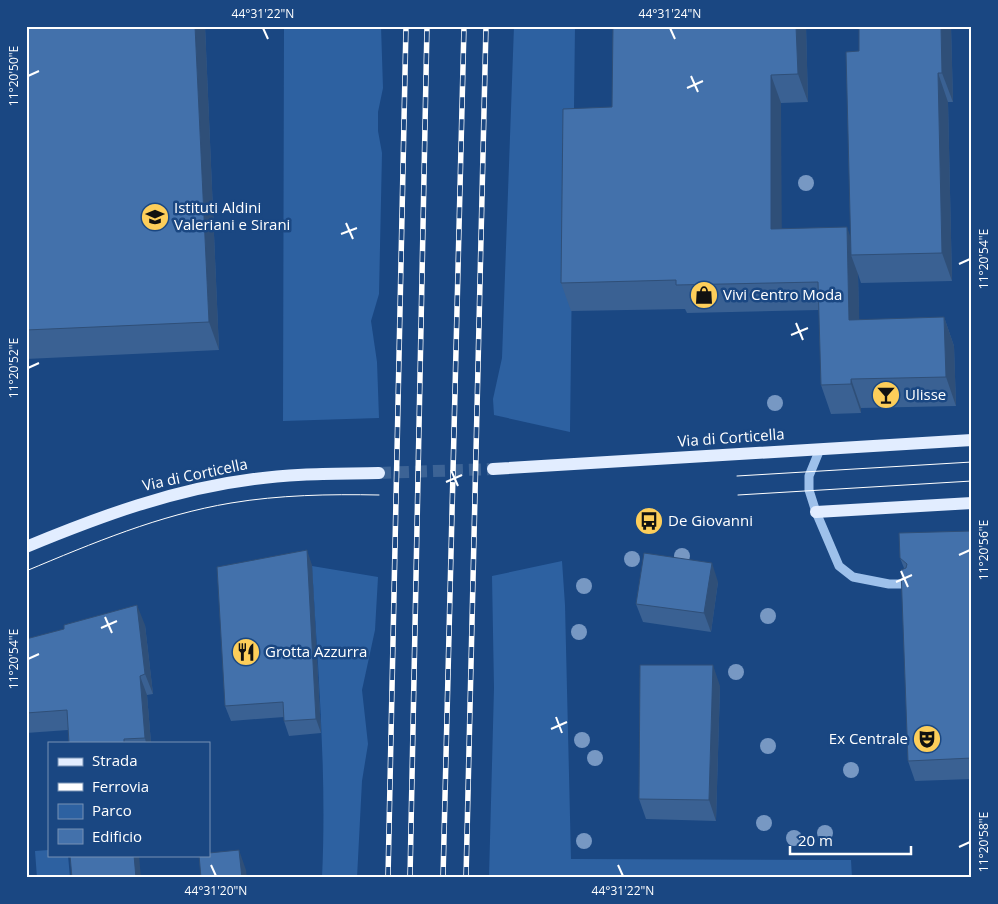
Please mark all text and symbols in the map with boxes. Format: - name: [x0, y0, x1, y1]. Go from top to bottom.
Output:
- text: 44°31'22"N: [232, 5, 294, 22]
- text: 44°31'24"N: [639, 5, 701, 22]
- text: 11°20'50"E: [5, 46, 22, 106]
- place label: Istituti Aldini Valeriani e Sirani: [174, 197, 290, 234]
- school or university icon: Istituti Aldini Valeriani e Sirani: [140, 202, 170, 232]
- text: 11°20'54"E: [975, 229, 992, 289]
- shop icon: Vivi Centro Moda: [689, 280, 719, 310]
- place label: Vivi Centro Moda: [723, 284, 842, 304]
- text: 11°20'52"E: [5, 338, 22, 398]
- bar icon: Ulisse: [871, 380, 901, 410]
- place label: Ulisse: [905, 384, 946, 404]
- street label: Via di Corticella: [677, 423, 785, 451]
- street label: Via di Corticella: [140, 453, 249, 495]
- bus stop icon: De Giovanni: [634, 506, 664, 536]
- place label: De Giovanni: [668, 510, 753, 530]
- text: 11°20'56"E: [975, 520, 992, 580]
- text: 11°20'54"E: [5, 629, 22, 689]
- restaurant icon: Grotta Azzurra: [231, 637, 261, 667]
- place label: Grotta Azzurra: [265, 641, 367, 661]
- theatre icon: Ex Centrale: [912, 724, 942, 754]
- place label: Ex Centrale: [829, 728, 908, 748]
- legend: [48, 742, 210, 856]
- text: Strada: [92, 750, 138, 770]
- text: Ferrovia: [92, 776, 149, 796]
- text: Parco: [92, 800, 132, 820]
- text: 11°20'58"E: [975, 812, 992, 872]
- scale bar: [790, 824, 912, 856]
- text: Edificio: [92, 826, 142, 846]
- text: 20 m: [798, 830, 833, 850]
- text: 44°31'20"N: [185, 882, 247, 899]
- text: 44°31'22"N: [592, 882, 654, 899]

